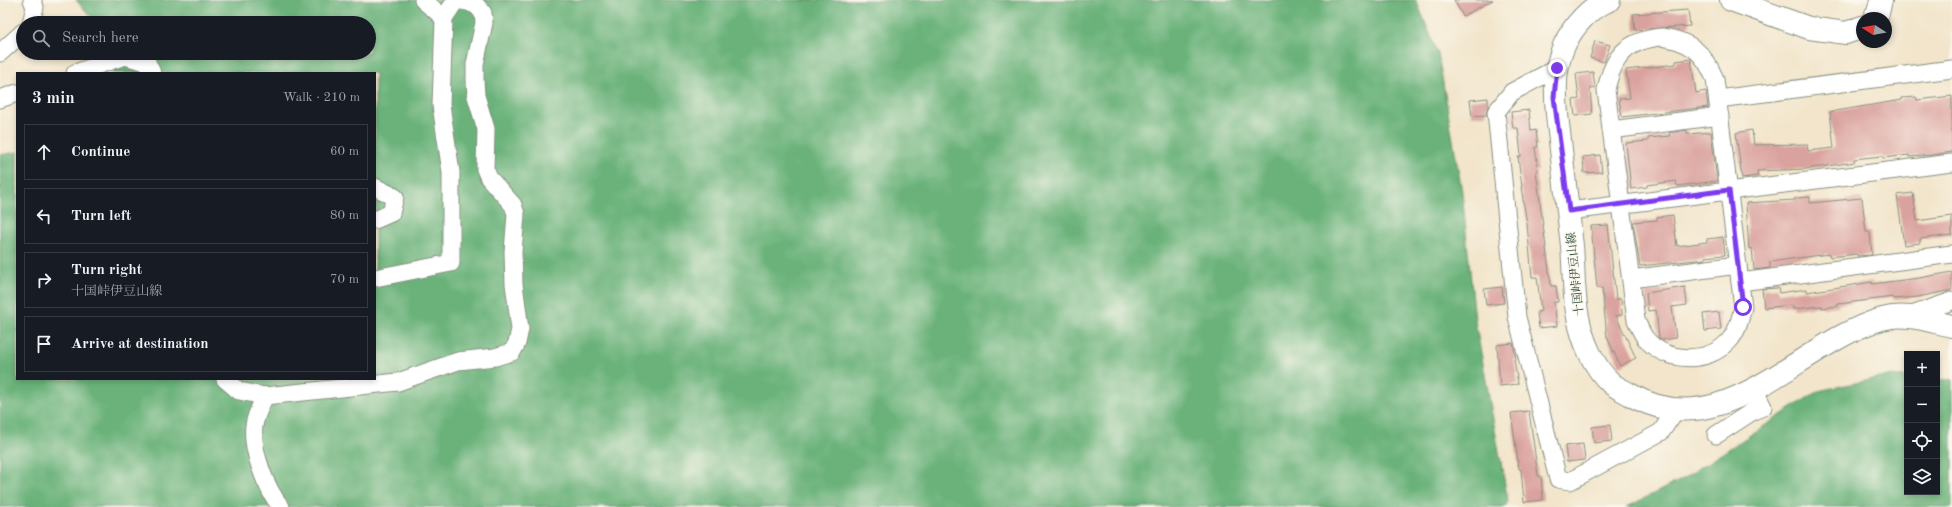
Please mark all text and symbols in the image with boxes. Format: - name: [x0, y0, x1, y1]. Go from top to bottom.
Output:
- north arrow: [1856, 12, 1892, 48]
- search box: [16, 16, 376, 60]
- icon: search: [30, 27, 52, 49]
- text: Search here: [62, 31, 139, 46]
- route end: [1548, 59, 1566, 77]
- text: 3 min: [32, 90, 75, 107]
- text: Walk · 210 m: [283, 91, 360, 104]
- icon: ahead: [33, 141, 55, 163]
- text: Continue: [71, 145, 130, 160]
- text: 60 m: [330, 145, 359, 158]
- icon: left: [33, 205, 55, 227]
- text: Turn left: [71, 209, 131, 224]
- text: 80 m: [330, 209, 359, 222]
- street label: 十国峠伊豆山線: [1564, 231, 1586, 317]
- text: Turn right: [71, 263, 142, 278]
- icon: right: [33, 269, 55, 291]
- text: 70 m: [330, 273, 359, 286]
- text: 十国峠伊豆山線: [71, 285, 162, 298]
- route start: [1734, 298, 1752, 316]
- icon: arrive: [33, 333, 55, 355]
- text: Arrive at destination: [71, 337, 209, 352]
- map controls: [1904, 351, 1940, 495]
- button: +: [1904, 351, 1940, 387]
- button: −: [1904, 387, 1940, 423]
- button: locate: [1904, 423, 1940, 459]
- button: layers: [1904, 459, 1940, 495]

